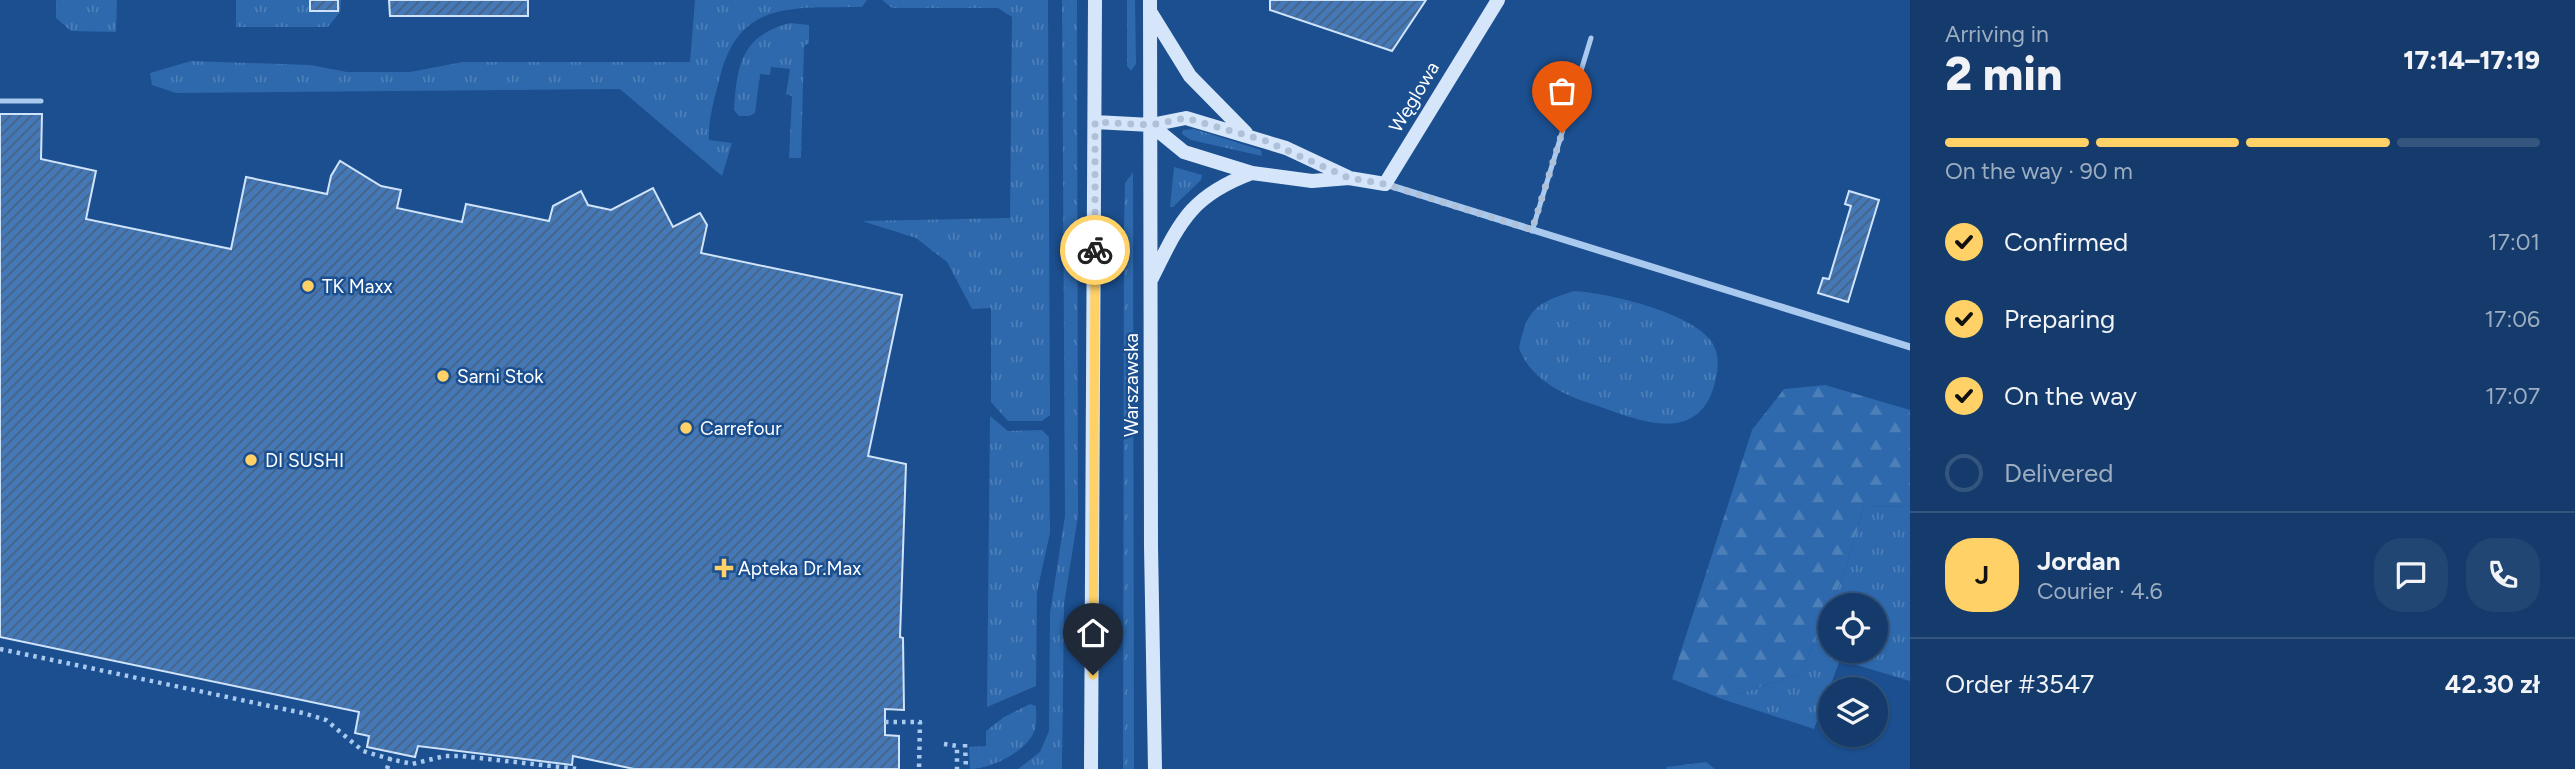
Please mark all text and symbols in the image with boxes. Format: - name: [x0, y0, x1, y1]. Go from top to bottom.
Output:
- text: Arriving in: [1945, 20, 2049, 48]
- text: 17:14–17:19: [2403, 44, 2540, 76]
- text: 2 min: [1945, 46, 2062, 102]
- street label: Węglowa: [1384, 58, 1444, 136]
- pin: [1532, 61, 1592, 133]
- icon: bag: [1543, 72, 1581, 110]
- text: On the way · 90 m: [1945, 157, 2133, 185]
- courier: [1060, 215, 1130, 285]
- icon: check: [1945, 223, 1983, 261]
- text: Confirmed: [2004, 226, 2128, 258]
- text: 17:01: [2488, 228, 2540, 256]
- icon: bike: [1076, 231, 1114, 269]
- place label: TK Maxx: [322, 275, 393, 298]
- marker: TK Maxx: [300, 278, 316, 294]
- icon: check: [1945, 300, 1983, 338]
- text: Preparing: [2004, 303, 2115, 335]
- text: 17:06: [2485, 305, 2540, 333]
- street label: Warszawska: [1120, 333, 1143, 437]
- place label: Sarni Stok: [457, 365, 544, 388]
- marker: Sarni Stok: [435, 368, 451, 384]
- icon: check: [1945, 377, 1983, 415]
- text: On the way: [2004, 380, 2137, 412]
- text: 17:07: [2485, 382, 2540, 410]
- place label: Carrefour: [700, 417, 782, 440]
- marker: Carrefour: [678, 420, 694, 436]
- place label: DI SUSHI: [265, 449, 344, 472]
- marker: DI SUSHI: [243, 452, 259, 468]
- text: Delivered: [2004, 457, 2113, 489]
- button: chat: [2374, 538, 2448, 612]
- button: phone: [2466, 538, 2540, 612]
- text: Jordan: [2037, 545, 2120, 577]
- place label: Apteka Dr.Max: [738, 557, 861, 580]
- text: J: [1975, 559, 1989, 591]
- marker: Apteka Dr.Max: [716, 560, 732, 576]
- text: Courier · 4.6: [2037, 577, 2163, 605]
- map controls: [1818, 593, 1888, 747]
- button: locate: [1818, 593, 1888, 663]
- pin: [1063, 603, 1123, 675]
- icon: home: [1074, 614, 1112, 652]
- text: Order #3547: [1945, 668, 2094, 700]
- text: 42.30 zł: [2445, 668, 2540, 700]
- button: layers: [1818, 677, 1888, 747]

